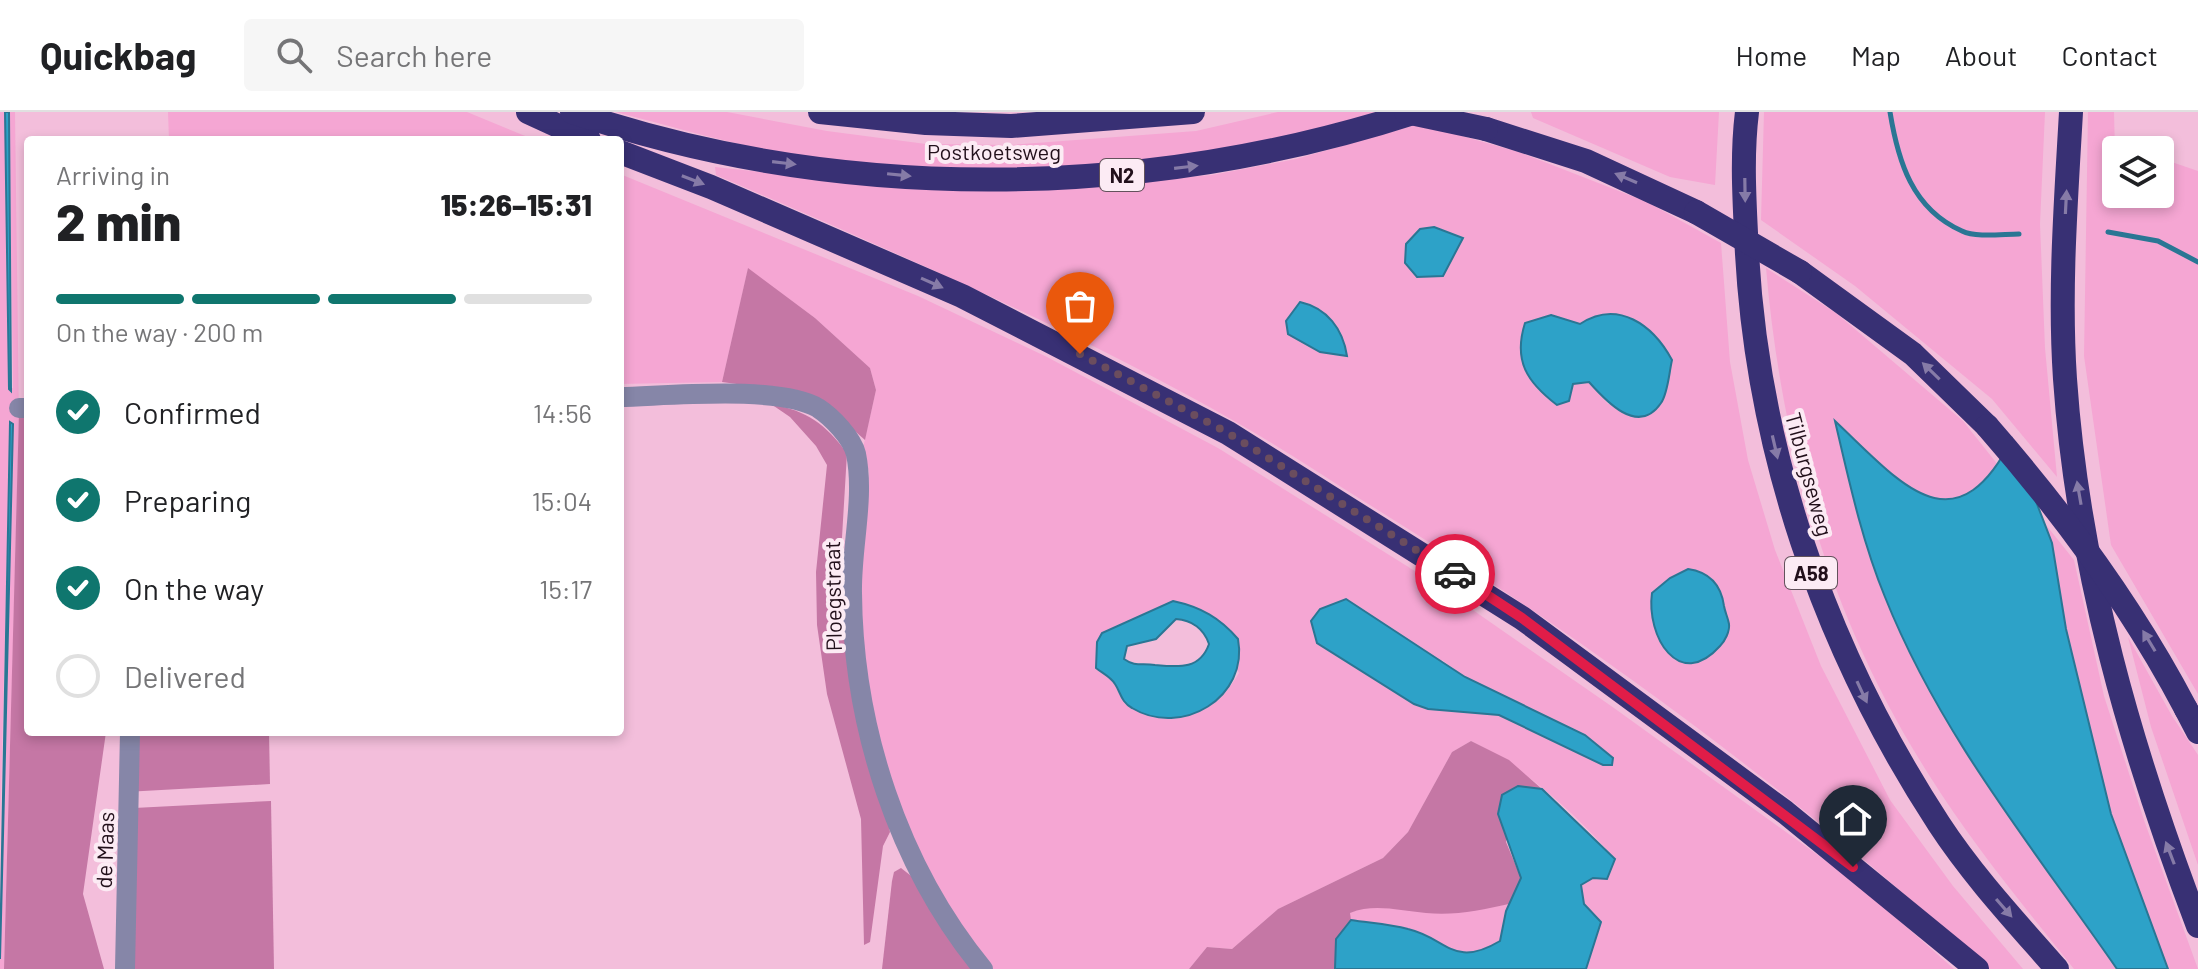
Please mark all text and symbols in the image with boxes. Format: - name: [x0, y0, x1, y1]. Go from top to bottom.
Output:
- search box: [244, 19, 804, 91]
- text: Quickbag: [40, 32, 196, 78]
- icon: search: [272, 33, 316, 77]
- text: Search here: [336, 37, 492, 73]
- text: Home: [1736, 38, 1807, 72]
- text: Map: [1851, 38, 1901, 72]
- text: About: [1945, 38, 2017, 72]
- text: Contact: [2061, 38, 2158, 72]
- map controls: [2102, 136, 2174, 208]
- button: layers: [2102, 136, 2174, 208]
- street label: Postkoetsweg: [927, 138, 1061, 164]
- one-way arrow: [772, 156, 797, 169]
- text: Arriving in: [56, 159, 170, 190]
- road number: N2: [1100, 159, 1144, 191]
- one-way arrow: [1174, 160, 1199, 173]
- one-way arrow: [887, 169, 912, 182]
- one-way arrow: [1614, 171, 1638, 184]
- one-way arrow: [681, 174, 705, 187]
- one-way arrow: [1738, 178, 1751, 203]
- text: 15:26–15:31: [440, 186, 592, 222]
- text: 2 min: [56, 189, 181, 251]
- one-way arrow: [2060, 189, 2073, 214]
- pin: [1046, 272, 1114, 354]
- one-way arrow: [920, 276, 943, 289]
- icon: bag: [1058, 284, 1102, 328]
- text: On the way · 200 m: [56, 316, 263, 347]
- one-way arrow: [1922, 363, 1941, 381]
- icon: check: [56, 390, 100, 434]
- text: Confirmed: [124, 394, 261, 430]
- text: 14:56: [533, 397, 592, 428]
- street label: Tilburgseweg: [1781, 409, 1839, 539]
- one-way arrow: [1769, 435, 1782, 460]
- icon: check: [56, 478, 100, 522]
- one-way arrow: [2072, 481, 2085, 506]
- text: Preparing: [124, 482, 251, 518]
- text: 15:04: [532, 485, 592, 516]
- courier: [1415, 534, 1495, 614]
- street label: Ploegstraat: [818, 541, 846, 651]
- icon: car: [1433, 552, 1477, 596]
- road number: A58: [1785, 557, 1837, 589]
- icon: check: [56, 566, 100, 610]
- text: On the way: [124, 570, 264, 606]
- text: 15:17: [539, 573, 592, 604]
- one-way arrow: [2142, 630, 2156, 652]
- text: Delivered: [124, 658, 246, 694]
- one-way arrow: [1855, 680, 1869, 703]
- pin: [1819, 785, 1887, 867]
- icon: home: [1831, 797, 1875, 841]
- street label: de Maas: [90, 811, 118, 889]
- one-way arrow: [2163, 841, 2176, 865]
- one-way arrow: [1995, 899, 2013, 918]

